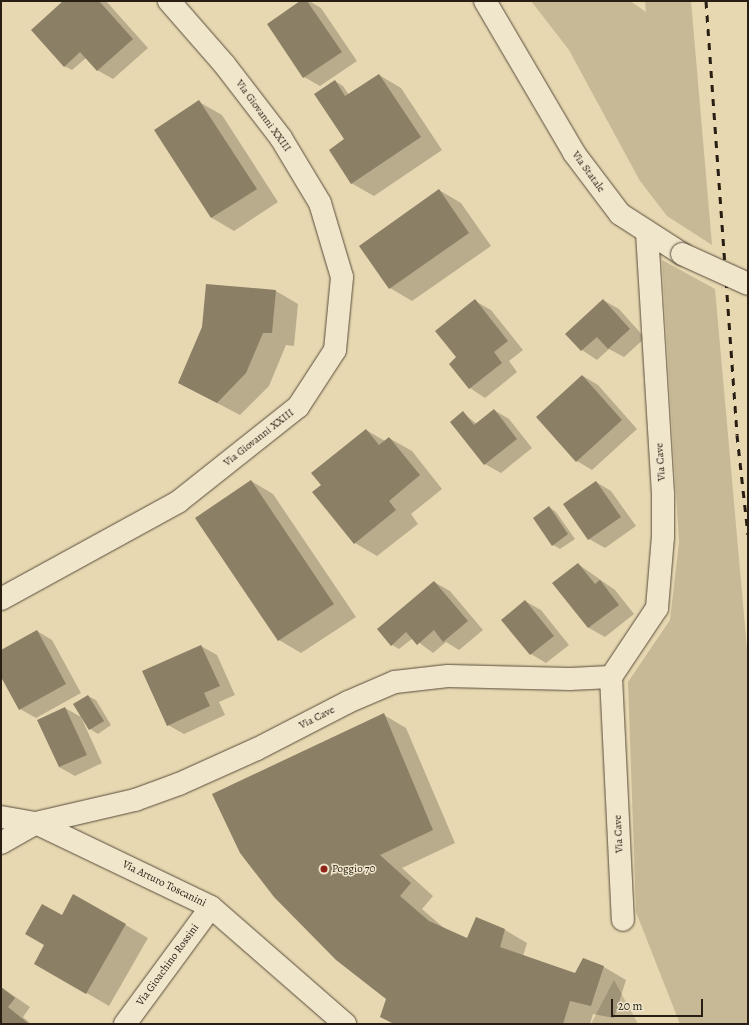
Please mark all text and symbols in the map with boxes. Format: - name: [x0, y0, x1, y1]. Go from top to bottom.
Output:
- street label: Via Giovanni XXIII: [232, 77, 294, 155]
- street label: Via Statale: [569, 149, 607, 195]
- street label: Via Giovanni XXIII: [221, 406, 297, 470]
- street label: Via Cave: [653, 443, 669, 481]
- street label: Via Cave: [297, 703, 337, 733]
- street label: Via Cave: [611, 815, 627, 853]
- street label: Via Arturo Toscanini: [120, 858, 208, 910]
- place label: Poggio 70: [332, 862, 375, 876]
- marker: Poggio 70: [319, 864, 329, 874]
- street label: Via Gioachino Rossini: [134, 922, 202, 1008]
- scale bar: [613, 991, 705, 1017]
- text: 20 m: [618, 998, 642, 1014]

